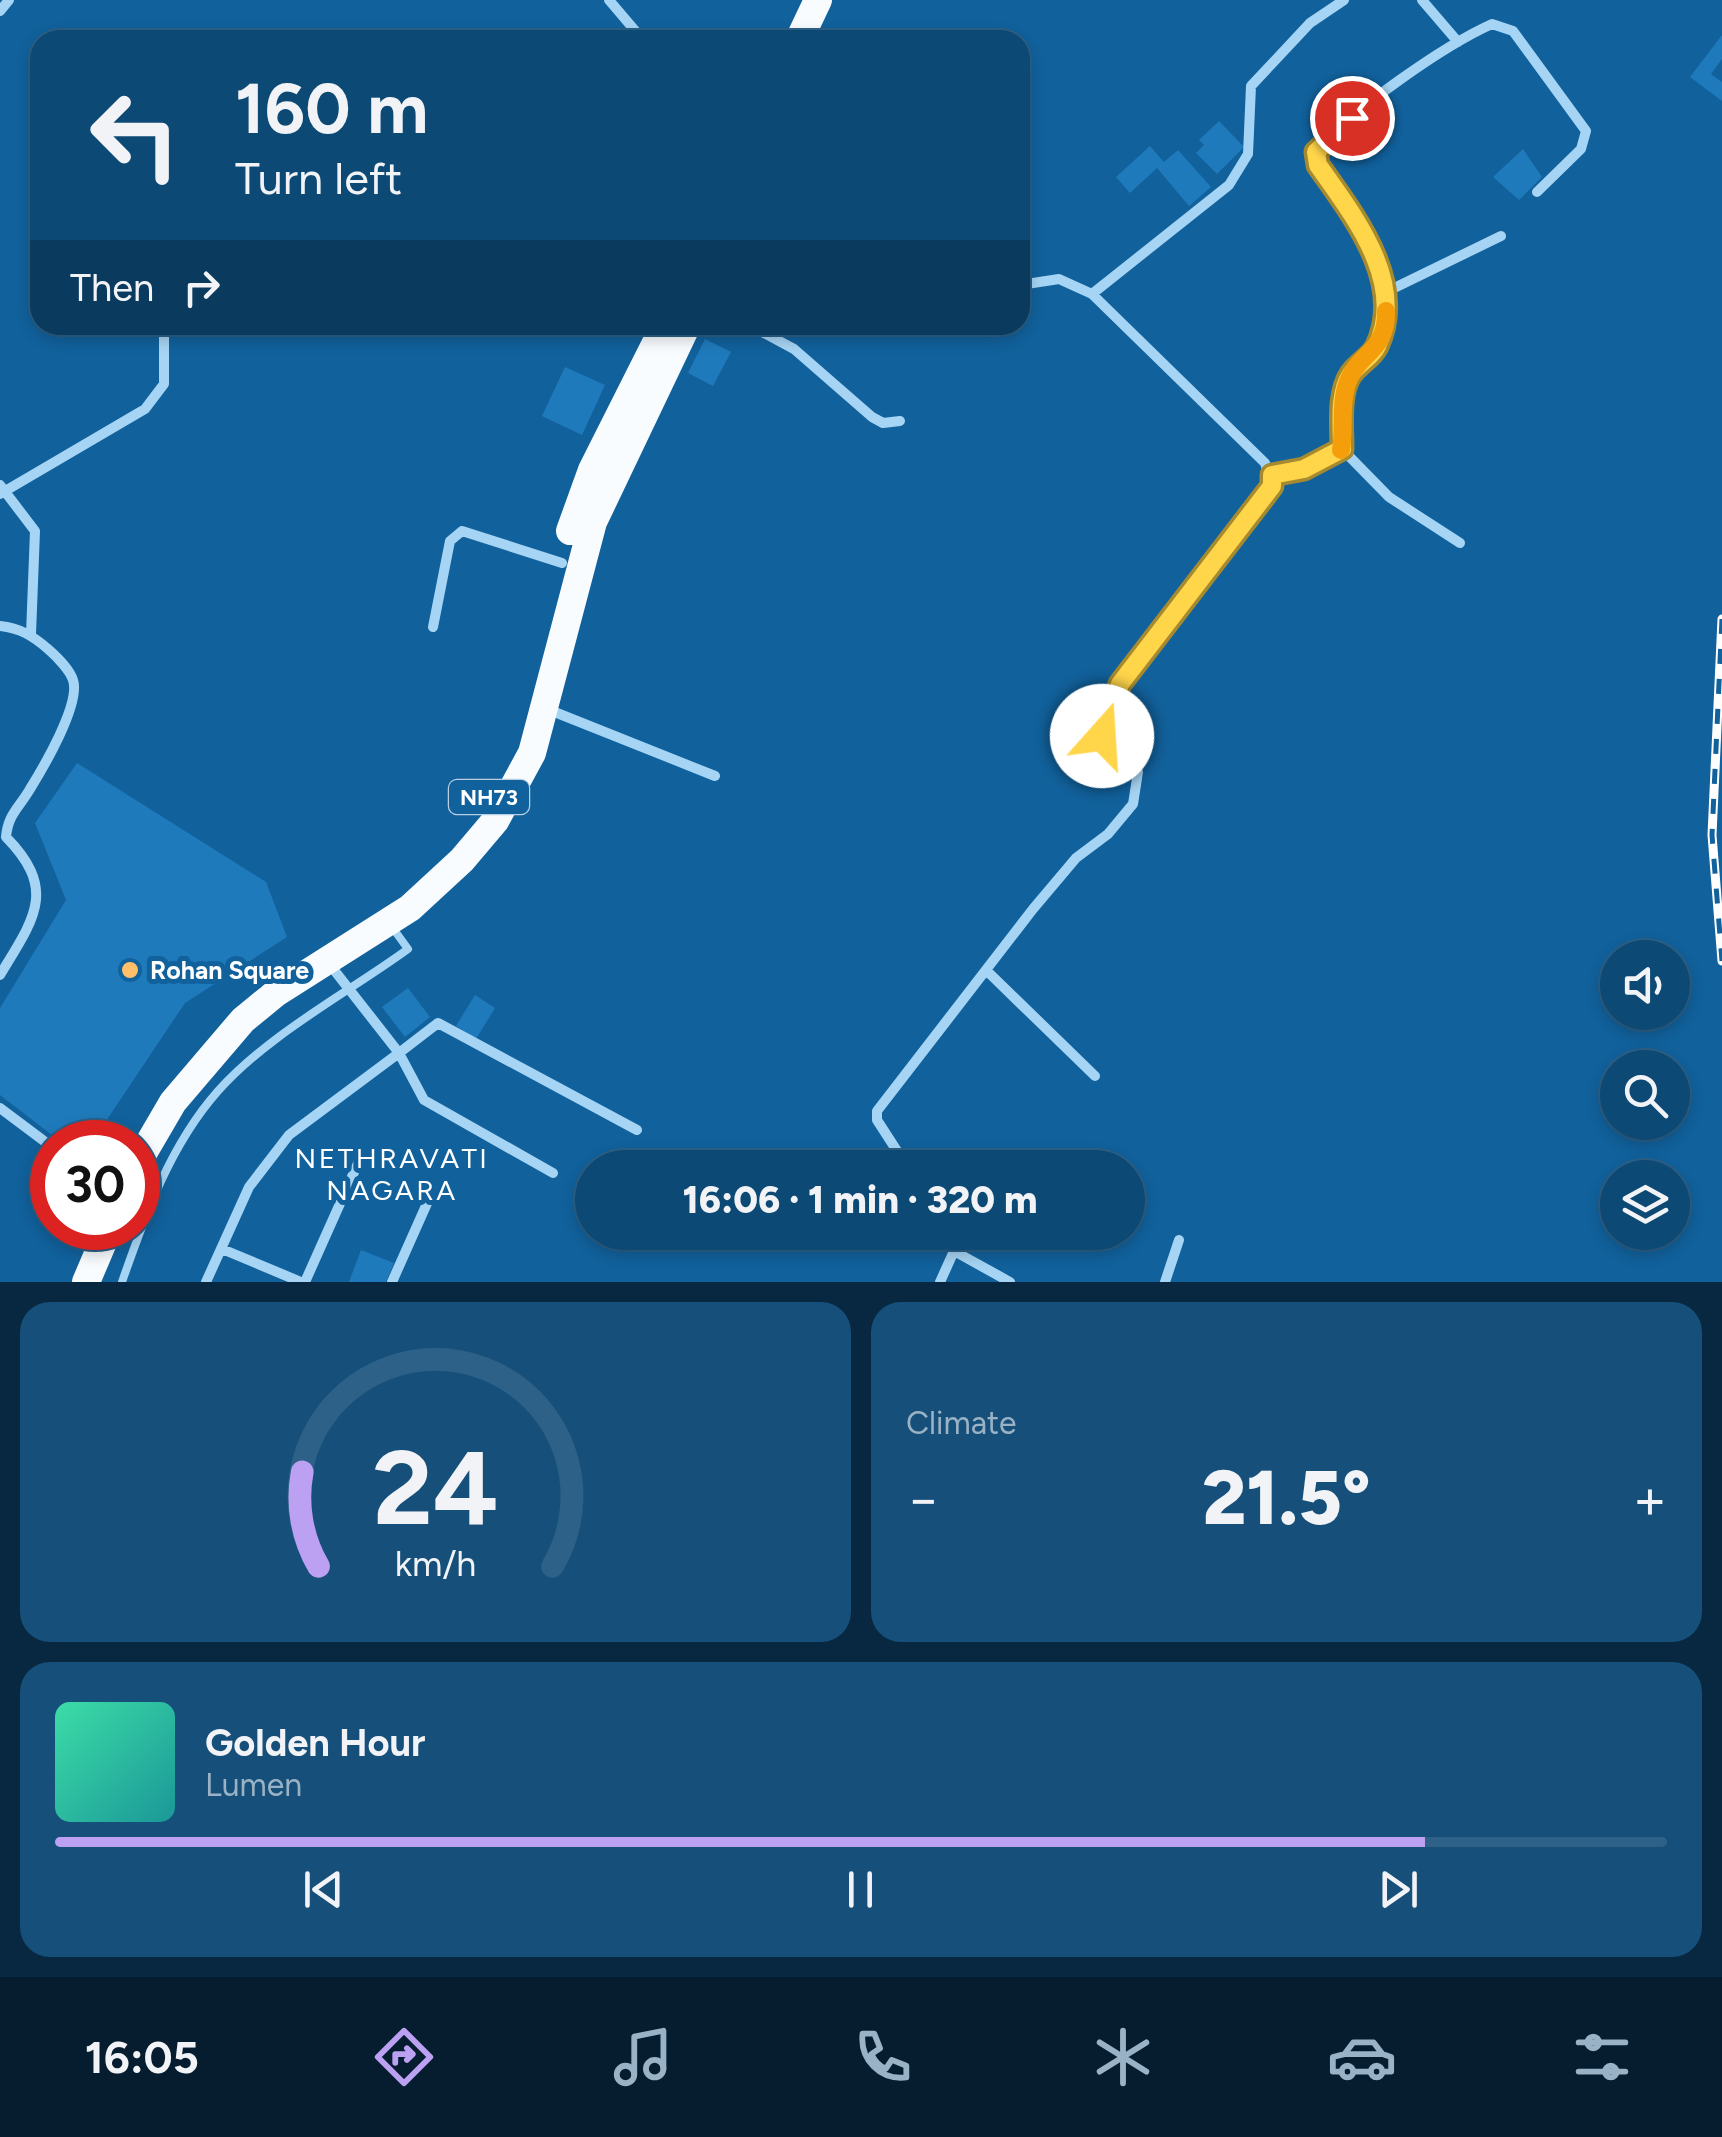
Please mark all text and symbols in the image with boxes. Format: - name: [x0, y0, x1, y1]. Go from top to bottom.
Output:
- text: 160 m: [235, 66, 428, 151]
- icon: left: [70, 70, 200, 200]
- pin: [1310, 76, 1395, 161]
- icon: arrive: [1325, 91, 1380, 146]
- text: Turn left: [235, 151, 402, 205]
- icon: right: [174, 260, 229, 315]
- text: Then: [70, 265, 154, 311]
- position arrow: [1050, 684, 1154, 788]
- road number: NH73: [449, 780, 529, 814]
- map controls: [1600, 940, 1690, 1250]
- button: sound: [1600, 940, 1690, 1030]
- place label: Rohan Square: [150, 955, 309, 985]
- marker: Rohan Square: [119, 959, 141, 981]
- button: search: [1600, 1050, 1690, 1140]
- speed limit sign: 30: [30, 1120, 160, 1250]
- district label: NETHRAVATI NAGARA: [295, 1141, 489, 1207]
- button: layers: [1600, 1160, 1690, 1250]
- text: 16:06 · 1 min · 320 m: [683, 1177, 1038, 1223]
- text: Climate: [906, 1404, 1017, 1442]
- text: 24: [372, 1425, 499, 1550]
- text: 21.5°: [1202, 1453, 1371, 1543]
- text: −: [906, 1466, 940, 1532]
- text: +: [1633, 1466, 1667, 1532]
- text: km/h: [395, 1542, 476, 1585]
- text: Golden Hour: [205, 1720, 426, 1766]
- text: Lumen: [205, 1766, 302, 1804]
- icon: previous: [296, 1862, 351, 1917]
- icon: pause: [833, 1862, 888, 1917]
- icon: next: [1371, 1862, 1426, 1917]
- icon: directions: [369, 2022, 439, 2092]
- icon: music: [608, 2022, 678, 2092]
- icon: phone: [848, 2022, 918, 2092]
- icon: climate: [1088, 2022, 1158, 2092]
- icon: car: [1327, 2022, 1397, 2092]
- icon: filters: [1567, 2022, 1637, 2092]
- text: 16:05: [85, 2030, 199, 2084]

